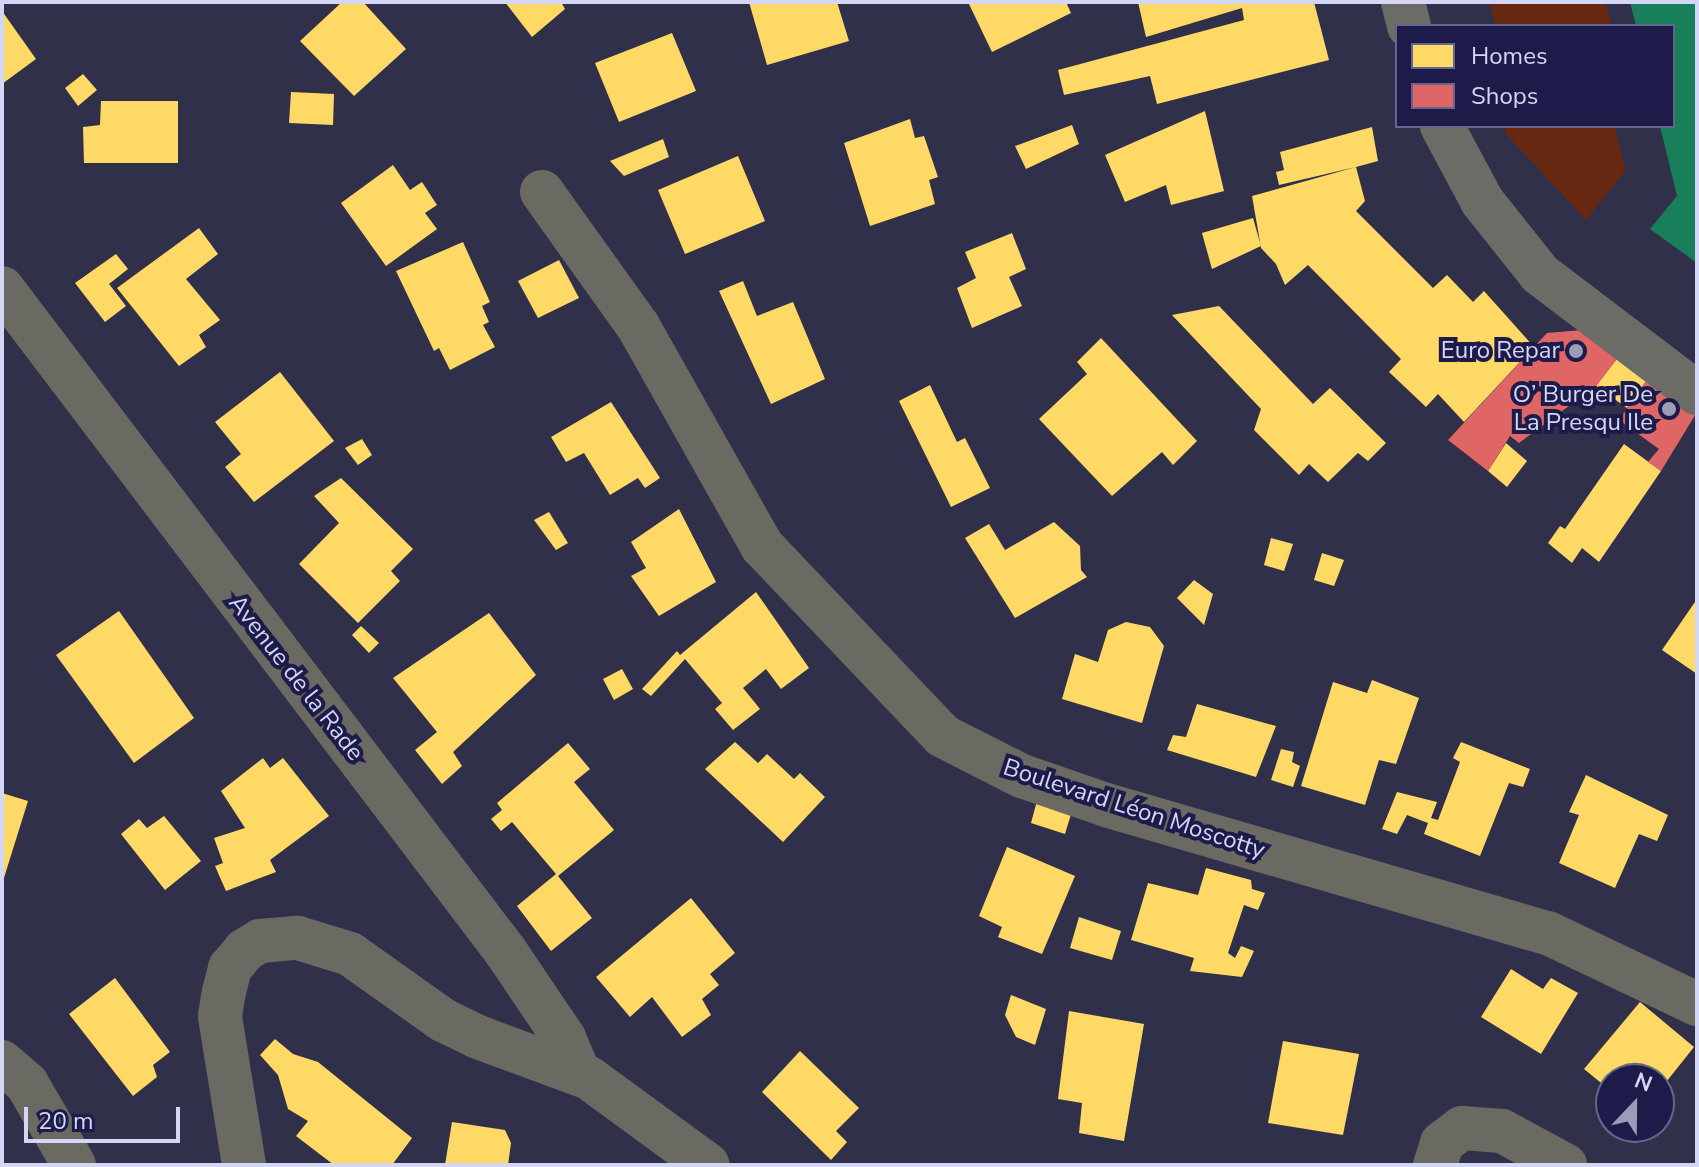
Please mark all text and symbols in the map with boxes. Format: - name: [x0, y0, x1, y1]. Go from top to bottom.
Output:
- legend: [1395, 24, 1675, 128]
- text: Homes: [1471, 40, 1547, 72]
- text: Shops: [1471, 80, 1538, 112]
- place label: Euro Repar: [1441, 337, 1560, 365]
- marker: Euro Repar: [1567, 342, 1585, 360]
- place label: O’ Burger De La Presqu Ile: [1513, 381, 1653, 437]
- marker: O’ Burger De La Presqu Ile: [1660, 400, 1678, 418]
- street label: Avenue de la Rade: [222, 589, 370, 767]
- street label: Boulevard Léon Moscotty: [1000, 753, 1268, 865]
- north arrow: [1595, 1063, 1675, 1143]
- text: N: [1630, 1066, 1656, 1100]
- scale bar: [28, 1091, 184, 1141]
- text: 20 m: [38, 1105, 94, 1137]

